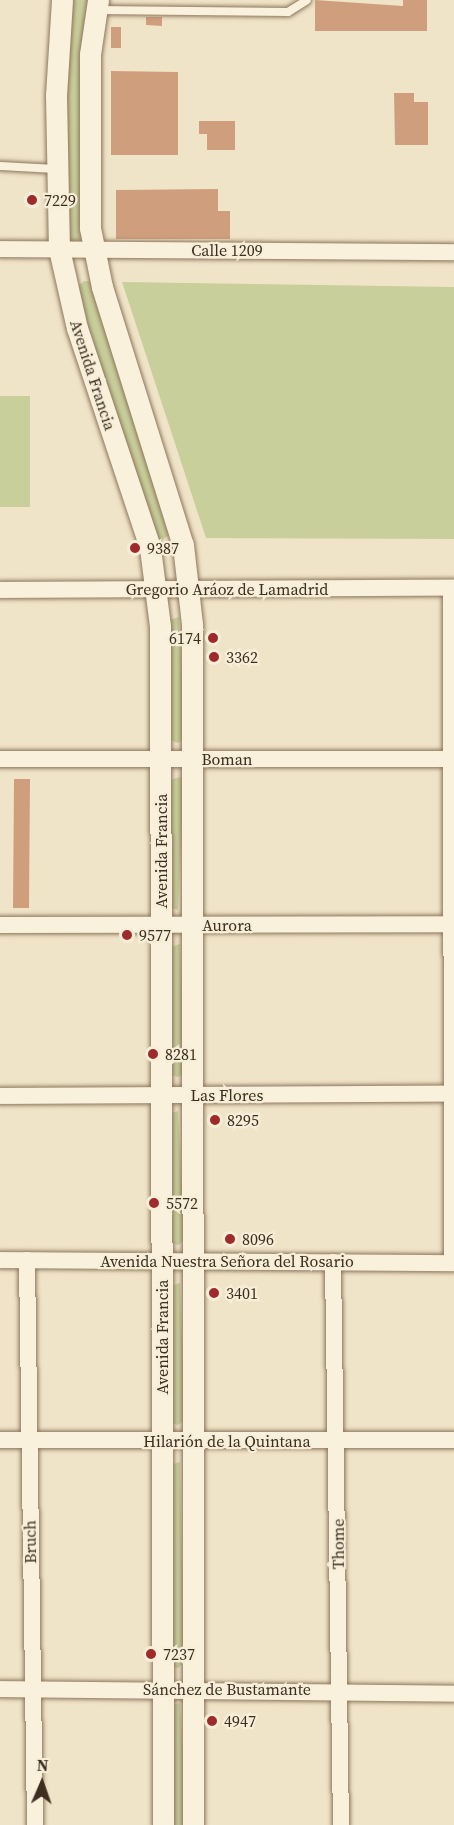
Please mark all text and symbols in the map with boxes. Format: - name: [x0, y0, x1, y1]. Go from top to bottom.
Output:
- place label: 7229: [44, 190, 76, 210]
- marker: 7229: [25, 193, 39, 207]
- street label: Calle 1209: [191, 240, 263, 260]
- street label: Avenida Francia: [66, 317, 120, 433]
- place label: 9387: [147, 538, 179, 558]
- marker: 9387: [128, 541, 142, 555]
- street label: Gregorio Aráoz de Lamadrid: [126, 579, 328, 599]
- place label: 6174: [169, 628, 201, 648]
- marker: 6174: [206, 631, 220, 645]
- place label: 3362: [226, 647, 258, 667]
- marker: 3362: [207, 650, 221, 664]
- street label: Boman: [201, 749, 253, 769]
- street label: Avenida Francia: [151, 794, 171, 908]
- street label: Aurora: [202, 915, 252, 935]
- place label: 9577: [139, 925, 171, 945]
- marker: 9577: [120, 928, 134, 942]
- place label: 8281: [165, 1044, 197, 1064]
- marker: 8281: [146, 1047, 160, 1061]
- street label: Las Flores: [191, 1085, 263, 1105]
- place label: 8295: [227, 1110, 259, 1130]
- marker: 8295: [208, 1113, 222, 1127]
- place label: 5572: [166, 1193, 198, 1213]
- marker: 5572: [147, 1196, 161, 1210]
- place label: 8096: [242, 1229, 274, 1249]
- marker: 8096: [223, 1232, 237, 1246]
- street label: Avenida Nuestra Señora del Rosario: [100, 1251, 354, 1271]
- street label: Avenida Francia: [152, 1280, 172, 1394]
- place label: 3401: [226, 1283, 258, 1303]
- marker: 3401: [207, 1286, 221, 1300]
- street label: Hilarión de la Quintana: [143, 1431, 311, 1451]
- street label: Thome: [328, 1519, 348, 1569]
- street label: Bruch: [20, 1520, 40, 1564]
- place label: 7237: [163, 1644, 195, 1664]
- marker: 7237: [144, 1647, 158, 1661]
- street label: Sánchez de Bustamante: [143, 1679, 311, 1699]
- place label: 4947: [224, 1711, 256, 1731]
- marker: 4947: [205, 1714, 219, 1728]
- north arrow: [12, 1753, 72, 1813]
- text: N: [36, 1754, 49, 1776]

